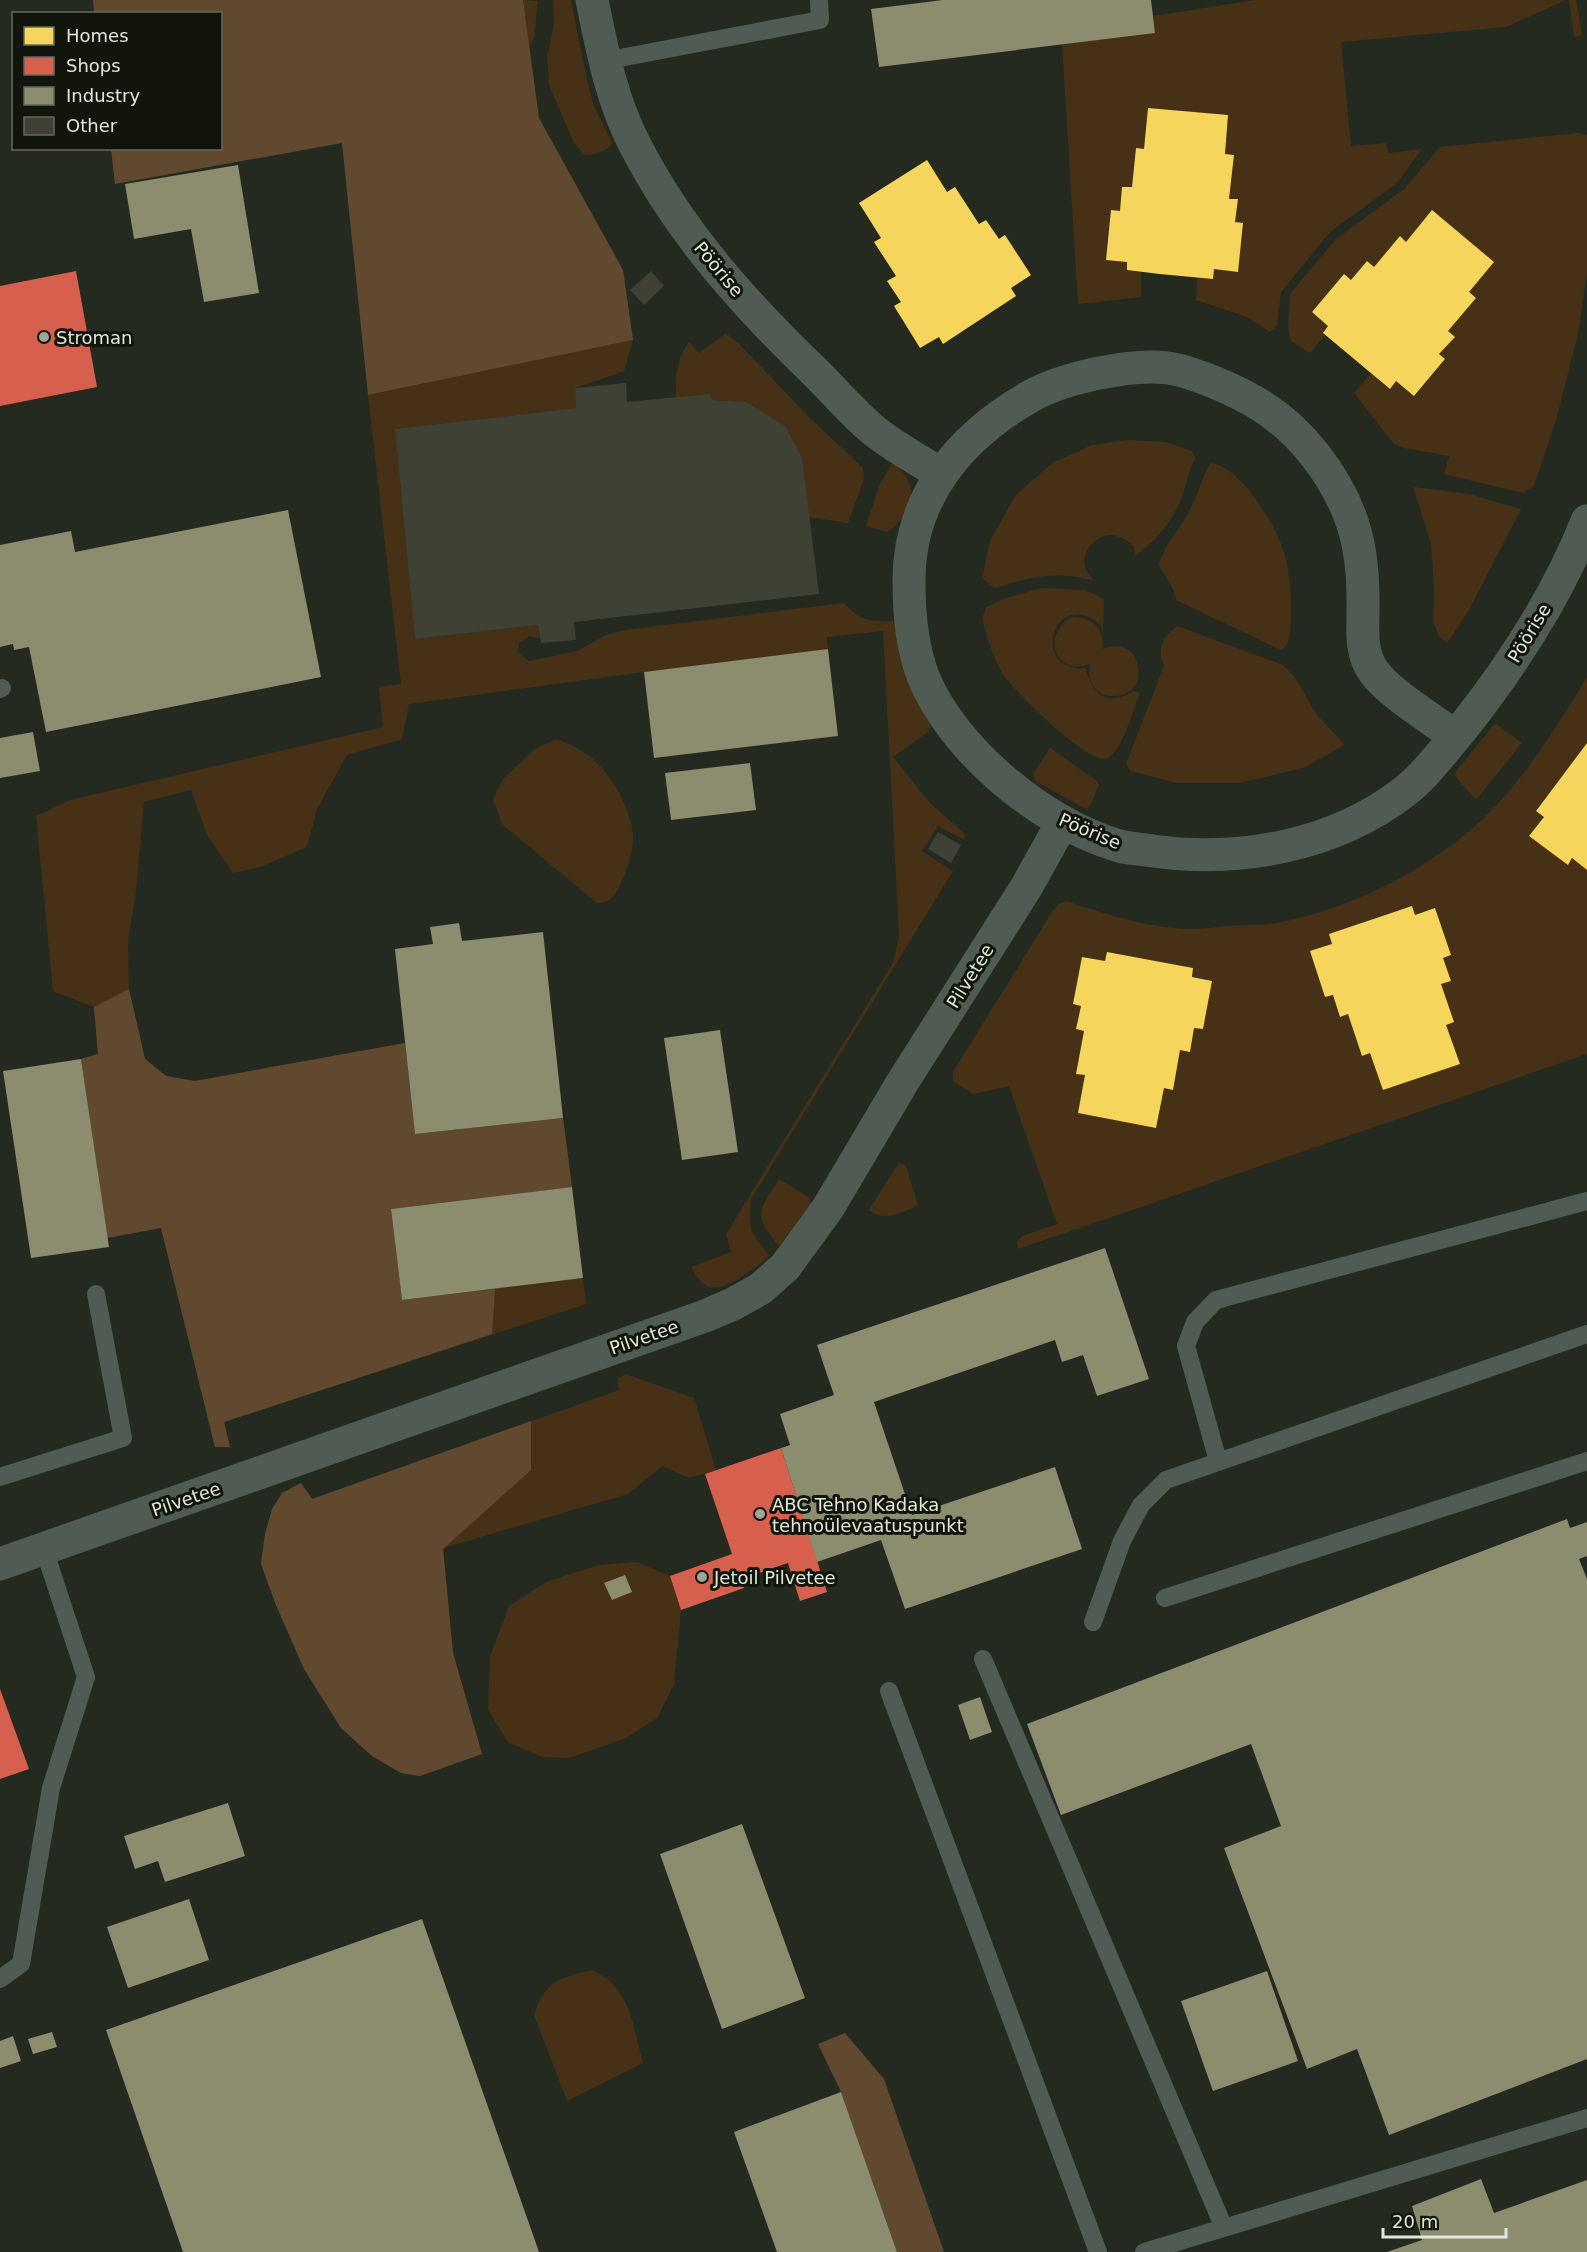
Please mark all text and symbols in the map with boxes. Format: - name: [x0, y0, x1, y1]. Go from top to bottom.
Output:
- legend: [12, 12, 222, 150]
- text: Homes: [66, 25, 129, 46]
- text: Shops: [66, 55, 121, 76]
- text: Industry: [66, 85, 140, 106]
- text: Other: [66, 115, 118, 136]
- street label: Pöörise: [690, 237, 748, 301]
- place label: Stroman: [56, 327, 132, 348]
- marker: Stroman: [37, 330, 51, 344]
- street label: Pöörise: [1503, 600, 1555, 666]
- street label: Pöörise: [1056, 809, 1124, 853]
- street label: Pilvetee: [942, 940, 998, 1012]
- street label: Pilvetee: [607, 1315, 681, 1359]
- street label: Pilvetee: [149, 1477, 223, 1521]
- place label: ABC Tehno Kadaka tehnoülevaatuspunkt: [772, 1494, 964, 1536]
- marker: ABC Tehno Kadaka tehnoülevaatuspunkt: [753, 1507, 767, 1521]
- place label: Jetoil Pilvetee: [713, 1567, 836, 1588]
- marker: Jetoil Pilvetee: [695, 1570, 709, 1584]
- scale bar: [1383, 2201, 1506, 2239]
- text: 20 m: [1392, 2211, 1438, 2232]

